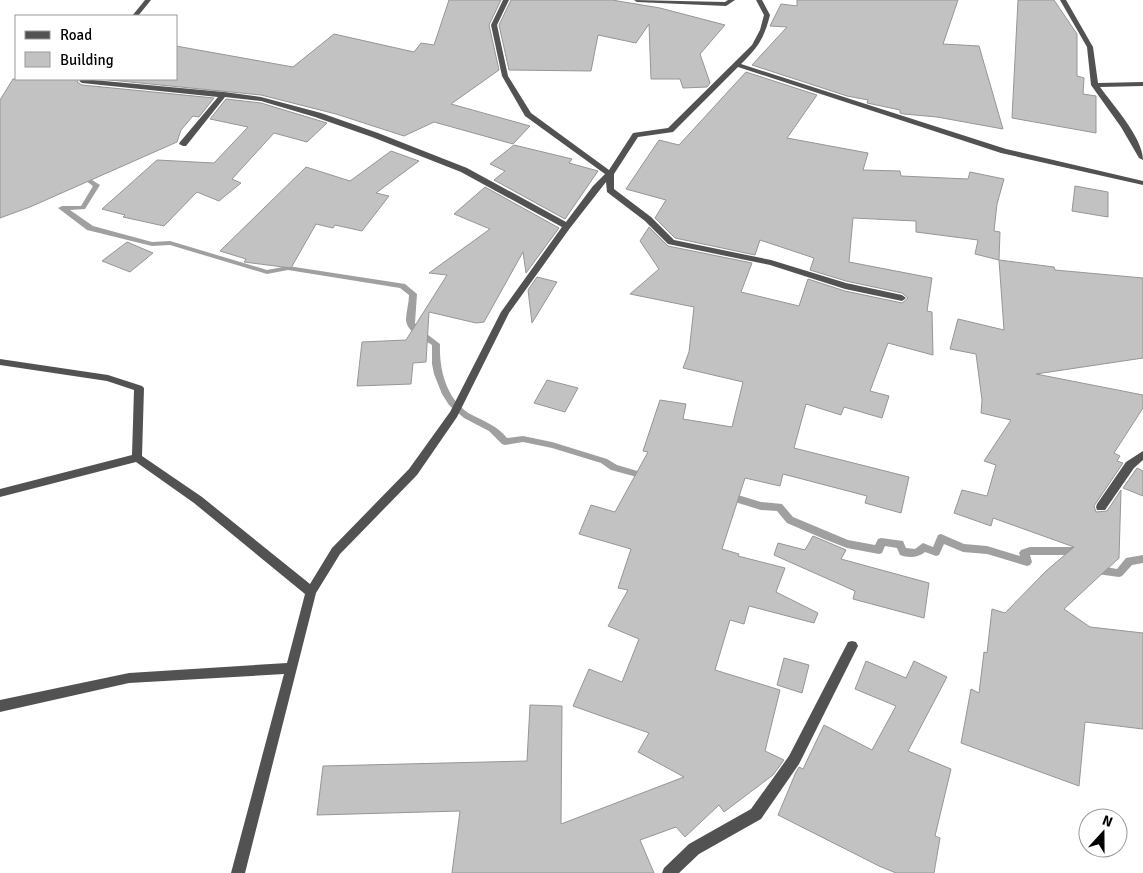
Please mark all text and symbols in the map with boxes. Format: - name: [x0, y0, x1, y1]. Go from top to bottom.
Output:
- legend: [15, 15, 178, 80]
- text: Road: [60, 26, 92, 44]
- text: Building: [60, 51, 114, 69]
- north arrow: [1078, 808, 1128, 858]
- text: N: [1100, 812, 1115, 831]

